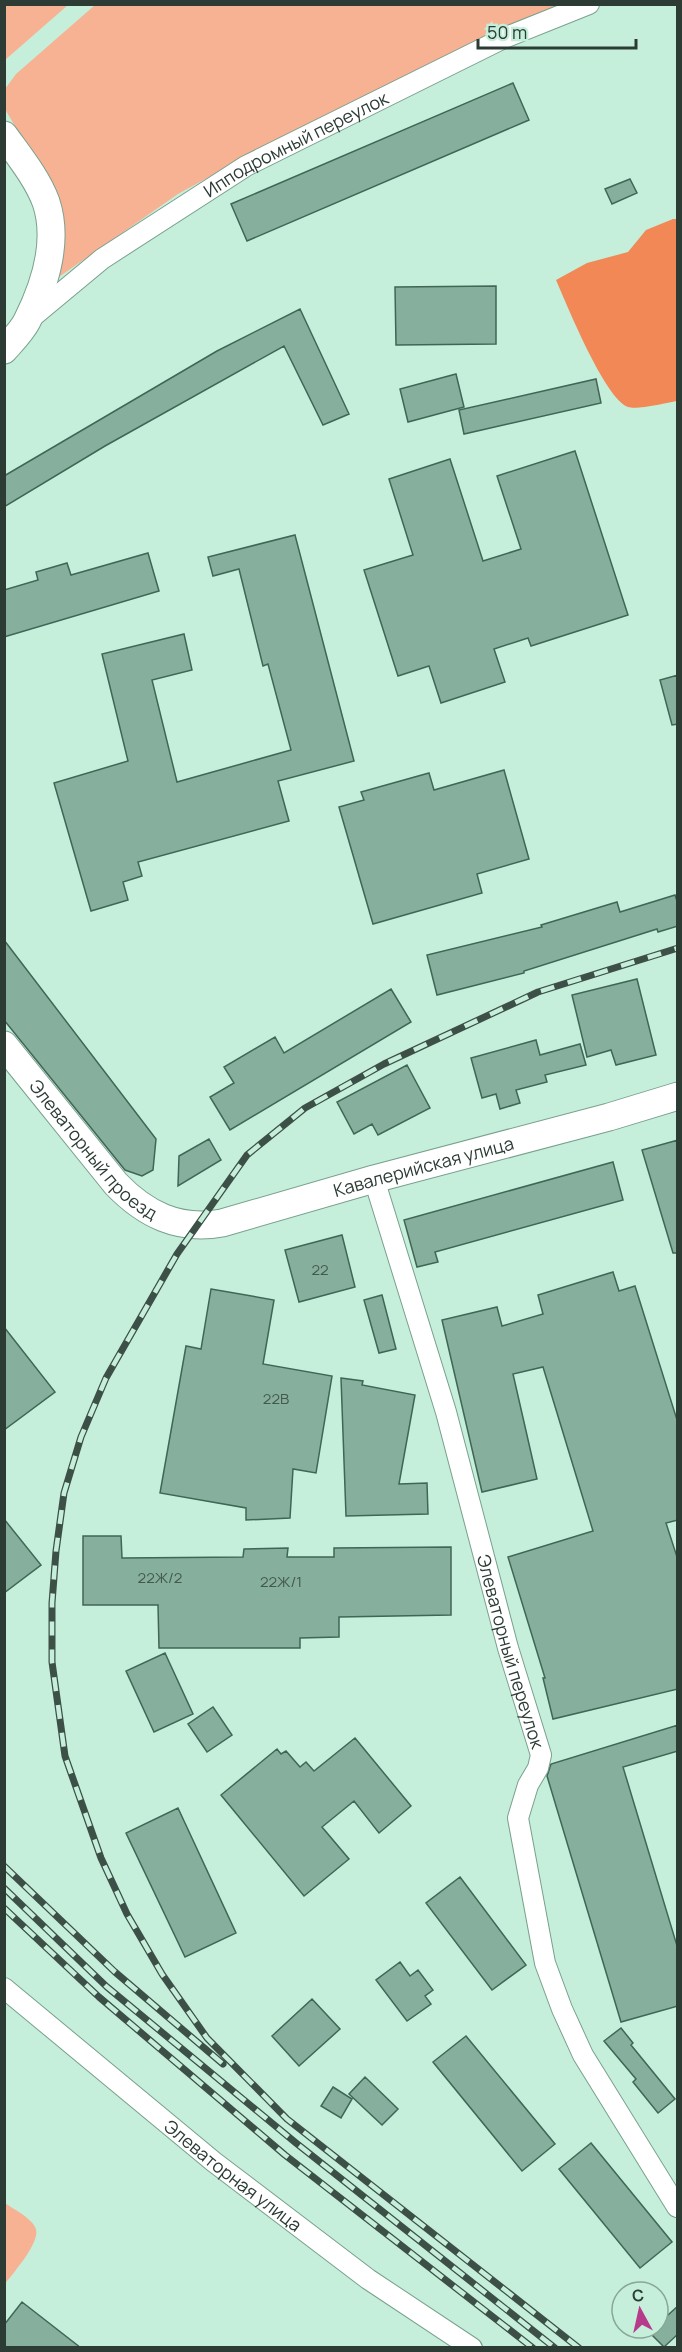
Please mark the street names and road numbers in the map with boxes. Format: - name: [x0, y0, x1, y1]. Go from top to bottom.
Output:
- street label: Ипподромный переулок: [199, 85, 393, 202]
- street label: Элеваторный проезд: [24, 1074, 162, 1225]
- street label: Кавалерийская улица: [331, 1131, 516, 1202]
- street label: Элеваторный переулок: [472, 1552, 551, 1752]
- street label: Элеваторная улица: [159, 2114, 307, 2237]

